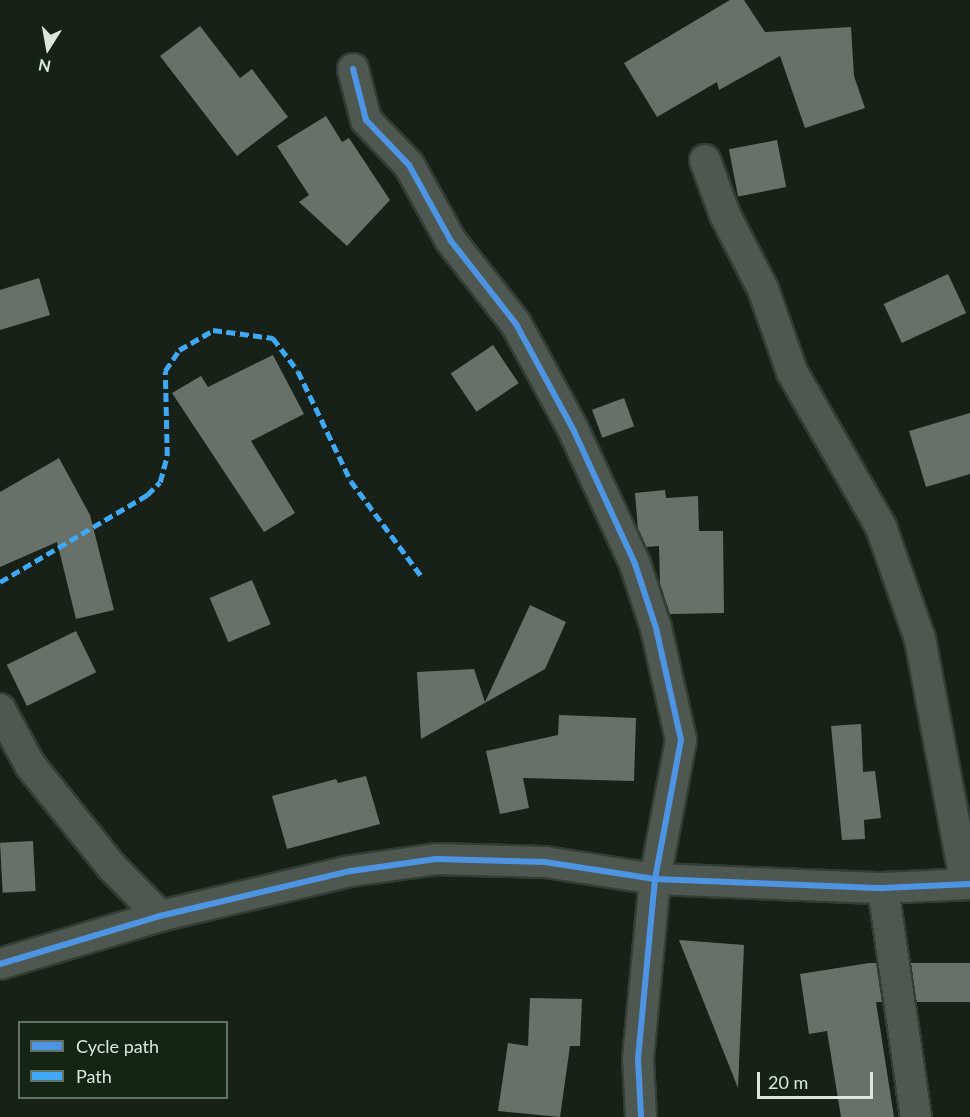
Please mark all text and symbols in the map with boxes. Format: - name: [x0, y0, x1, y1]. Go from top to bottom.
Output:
- north arrow: [18, 18, 78, 78]
- text: N: [37, 56, 52, 77]
- legend: [18, 1021, 228, 1099]
- text: Cycle path: [76, 1035, 159, 1057]
- scale bar: [760, 1060, 876, 1098]
- text: Path: [76, 1065, 112, 1087]
- text: 20 m: [768, 1071, 808, 1093]

